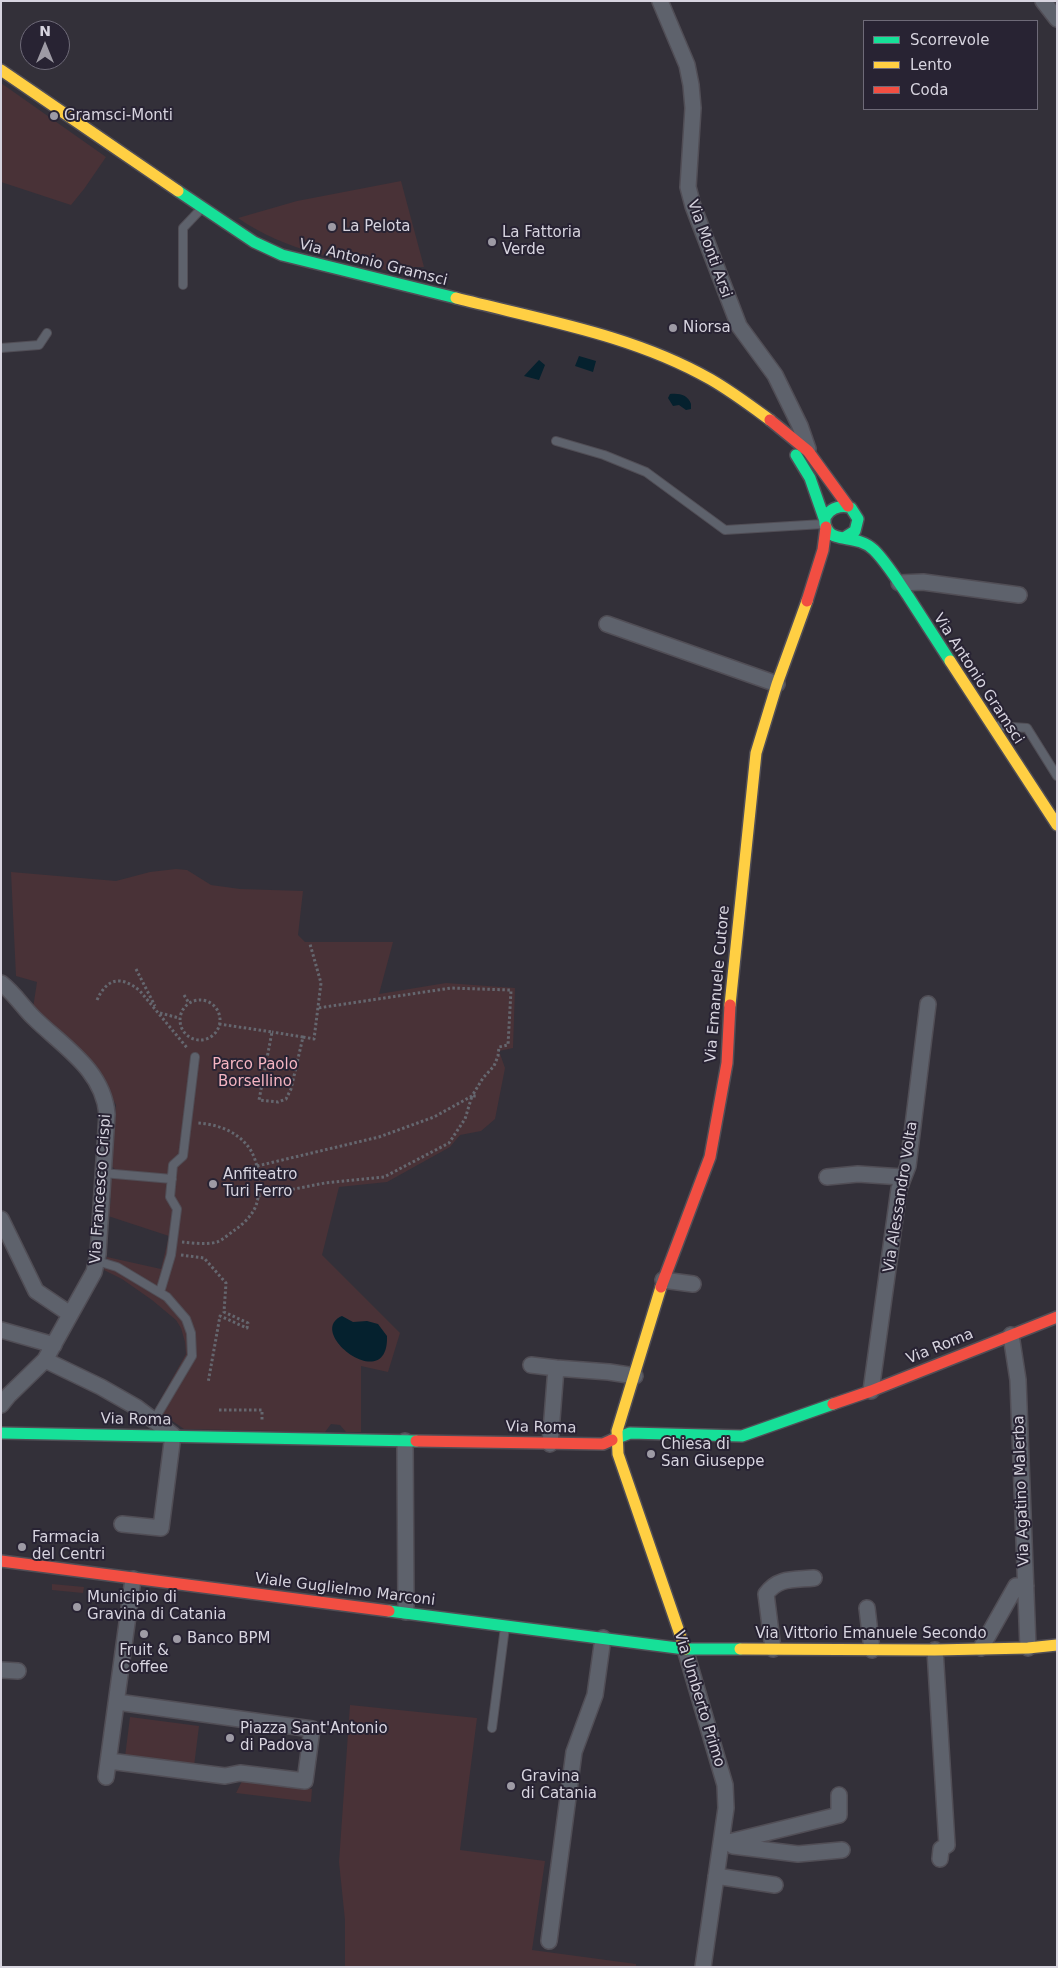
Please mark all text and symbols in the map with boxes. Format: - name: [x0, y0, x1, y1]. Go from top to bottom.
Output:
- north arrow: [20, 20, 70, 70]
- legend: [863, 20, 1038, 110]
- text: N: [39, 23, 51, 39]
- text: Scorrevole: [910, 31, 989, 49]
- text: Lento: [910, 56, 952, 74]
- text: Coda: [910, 81, 948, 99]
- place label: Gramsci-Monti: [64, 107, 173, 125]
- marker: Gramsci-Monti: [48, 110, 60, 122]
- street label: Via Monti Arsi: [683, 198, 735, 300]
- place label: La Pelota: [342, 218, 410, 236]
- marker: La Pelota: [326, 221, 338, 233]
- place label: La Fattoria Verde: [502, 224, 581, 259]
- street label: Via Antonio Gramsci: [297, 236, 449, 290]
- marker: La Fattoria Verde: [486, 236, 498, 248]
- place label: Niorsa: [683, 319, 731, 337]
- marker: Niorsa: [667, 322, 679, 334]
- street label: Via Antonio Gramsci: [929, 610, 1027, 748]
- street label: Via Emanuele Cutore: [702, 905, 734, 1063]
- park label: Parco Paolo Borsellino: [212, 1056, 298, 1091]
- street label: Via Francesco Crispi: [87, 1113, 115, 1265]
- street label: Via Alessandro Volta: [880, 1120, 922, 1274]
- place label: Anfiteatro Turi Ferro: [223, 1166, 297, 1201]
- marker: Anfiteatro Turi Ferro: [207, 1178, 219, 1190]
- street label: Via Roma: [904, 1325, 976, 1369]
- street label: Via Roma: [100, 1410, 172, 1430]
- street label: Via Agatino Malerba: [1010, 1415, 1034, 1567]
- street label: Via Roma: [505, 1418, 577, 1438]
- place label: Chiesa di San Giuseppe: [661, 1436, 765, 1471]
- marker: Chiesa di San Giuseppe: [645, 1448, 657, 1460]
- place label: Farmacia del Centri: [32, 1529, 105, 1564]
- marker: Farmacia del Centri: [16, 1541, 28, 1553]
- street label: Viale Guglielmo Marconi: [254, 1570, 436, 1610]
- place label: Municipio di Gravina di Catania: [87, 1589, 227, 1624]
- marker: Municipio di Gravina di Catania: [71, 1601, 83, 1613]
- street label: Via Vittorio Emanuele Secondo: [755, 1625, 987, 1643]
- marker: Fruit & Coffee: [138, 1628, 150, 1640]
- street label: Via Umberto Primo: [670, 1629, 728, 1769]
- place label: Banco BPM: [187, 1630, 270, 1648]
- marker: Banco BPM: [171, 1633, 183, 1645]
- place label: Fruit & Coffee: [119, 1642, 169, 1677]
- place label: Piazza Sant'Antonio di Padova: [240, 1720, 388, 1755]
- marker: Piazza Sant'Antonio di Padova: [224, 1732, 236, 1744]
- place label: Gravina di Catania: [521, 1768, 597, 1803]
- marker: Gravina di Catania: [505, 1780, 517, 1792]

